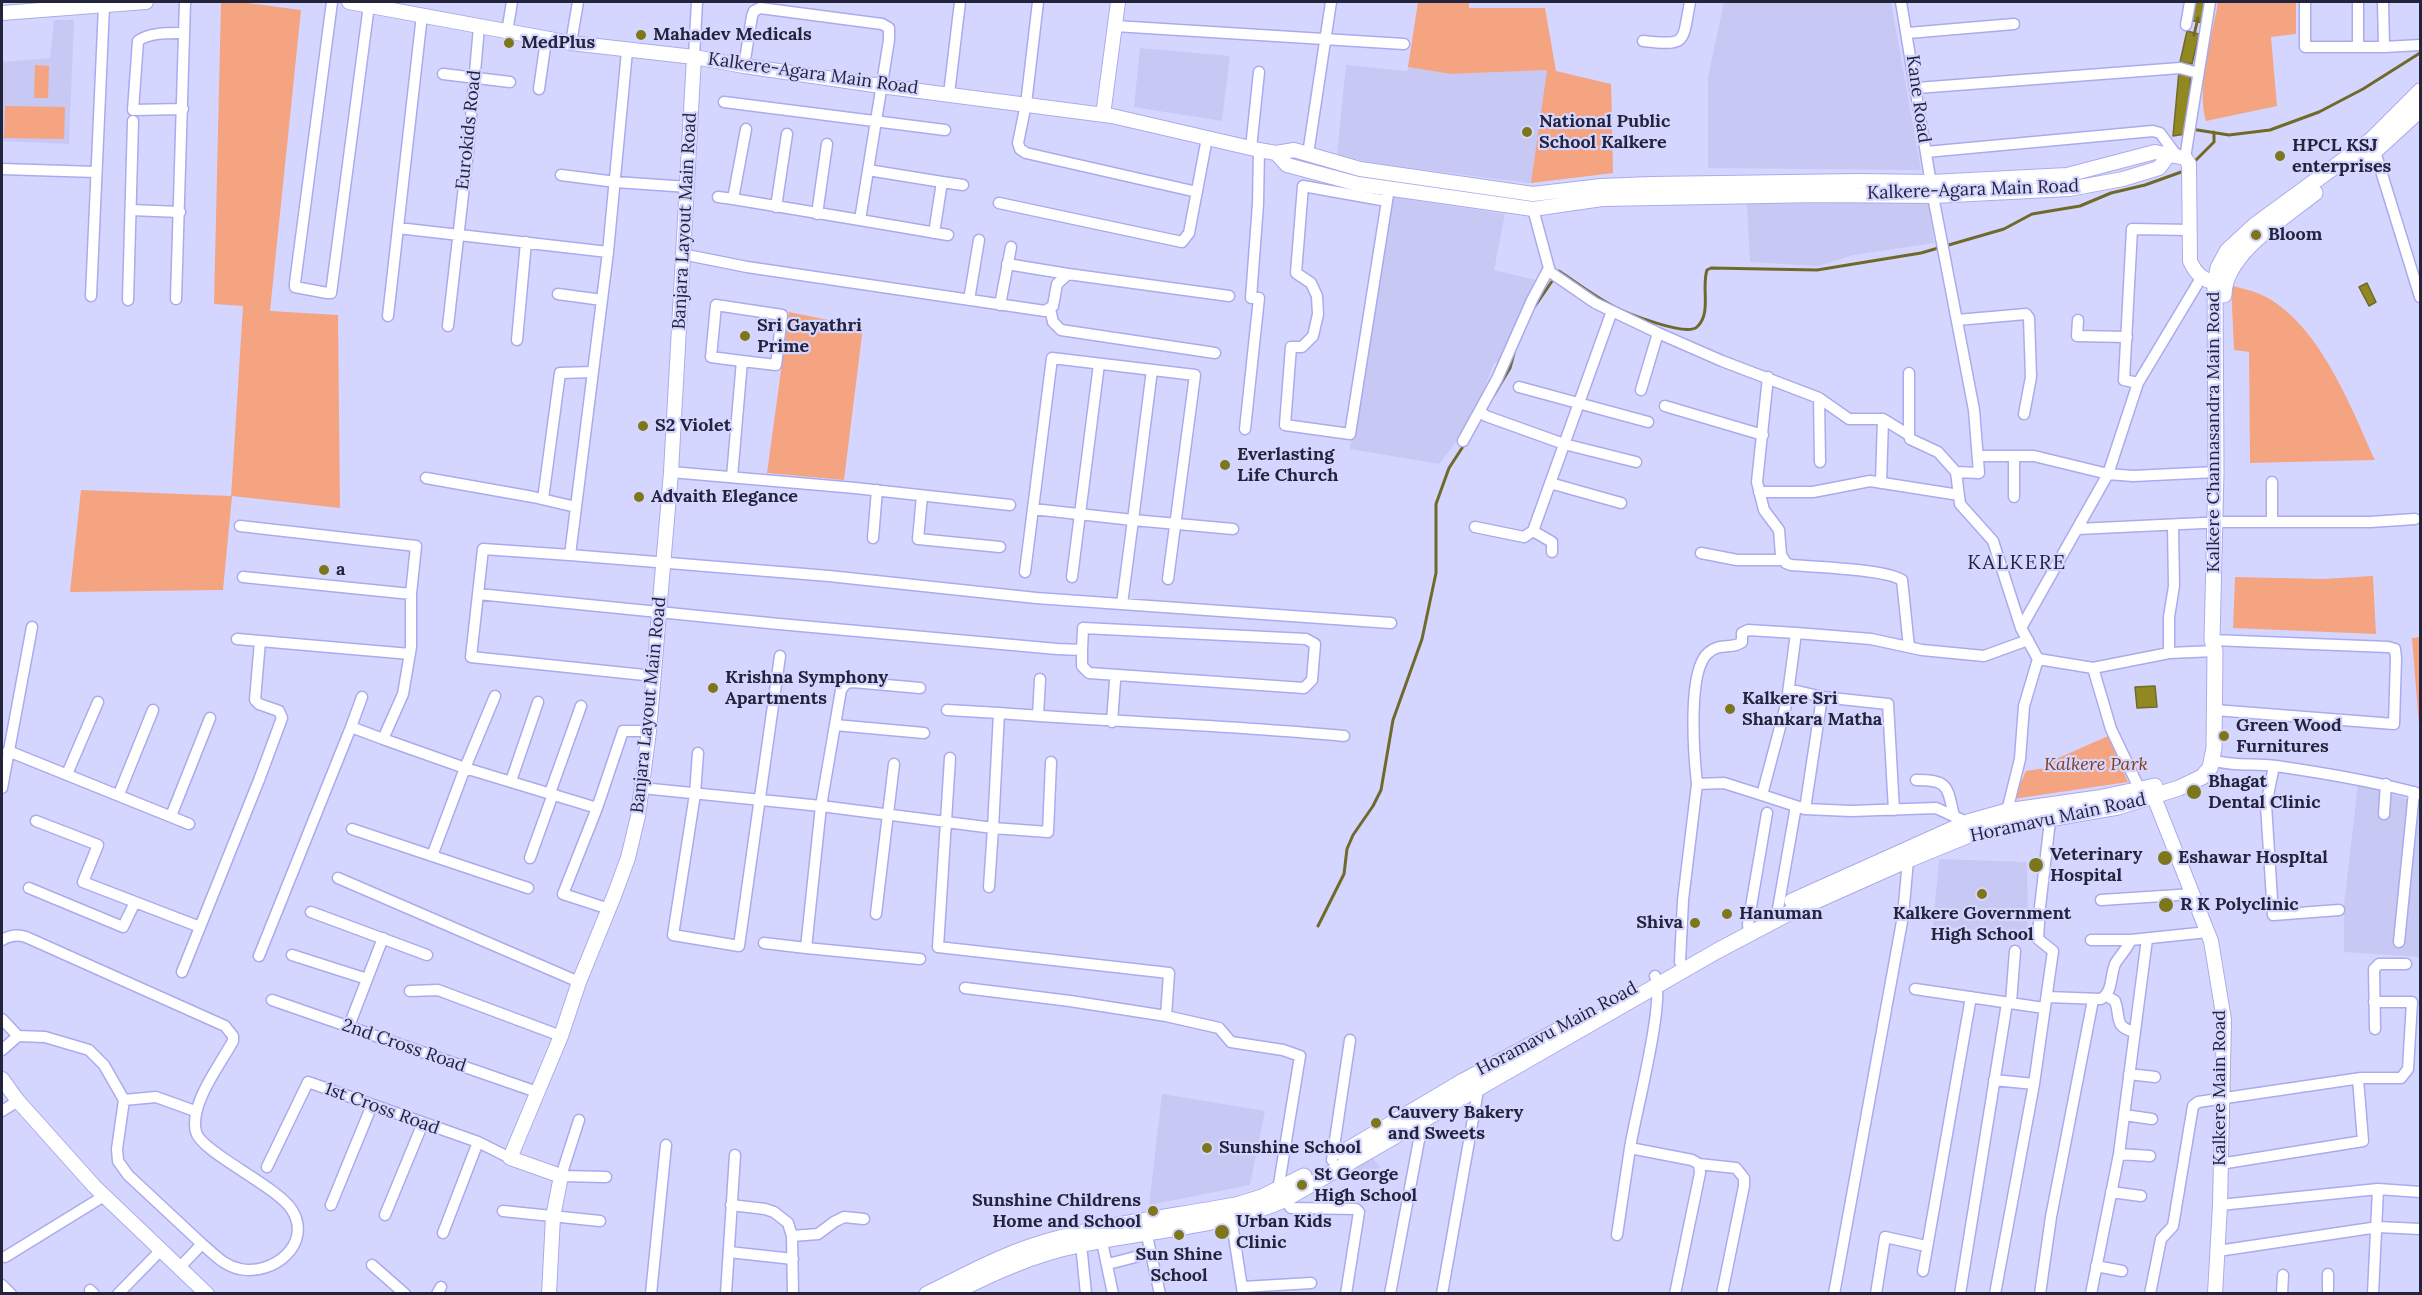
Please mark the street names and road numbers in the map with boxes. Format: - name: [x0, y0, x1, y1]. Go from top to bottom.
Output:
- street label: Kalkere-Agara Main Road: [706, 49, 920, 99]
- street label: Kane Road: [1901, 54, 1935, 144]
- street label: Eurokids Road: [452, 69, 486, 191]
- street label: Banjara Layout Main Road: [669, 112, 701, 330]
- street label: Kalkere-Agara Main Road: [1867, 176, 2079, 204]
- street label: Kalkere Channasandra Main Road: [2203, 291, 2225, 573]
- street label: Banjara Layout Main Road: [627, 596, 671, 814]
- street label: Horamavu Main Road: [1968, 789, 2148, 847]
- street label: Horamavu Main Road: [1473, 977, 1641, 1081]
- street label: Kalkere Main Road: [2209, 1010, 2231, 1166]
- street label: 2nd Cross Road: [339, 1015, 469, 1077]
- street label: 1st Cross Road: [322, 1078, 442, 1140]

